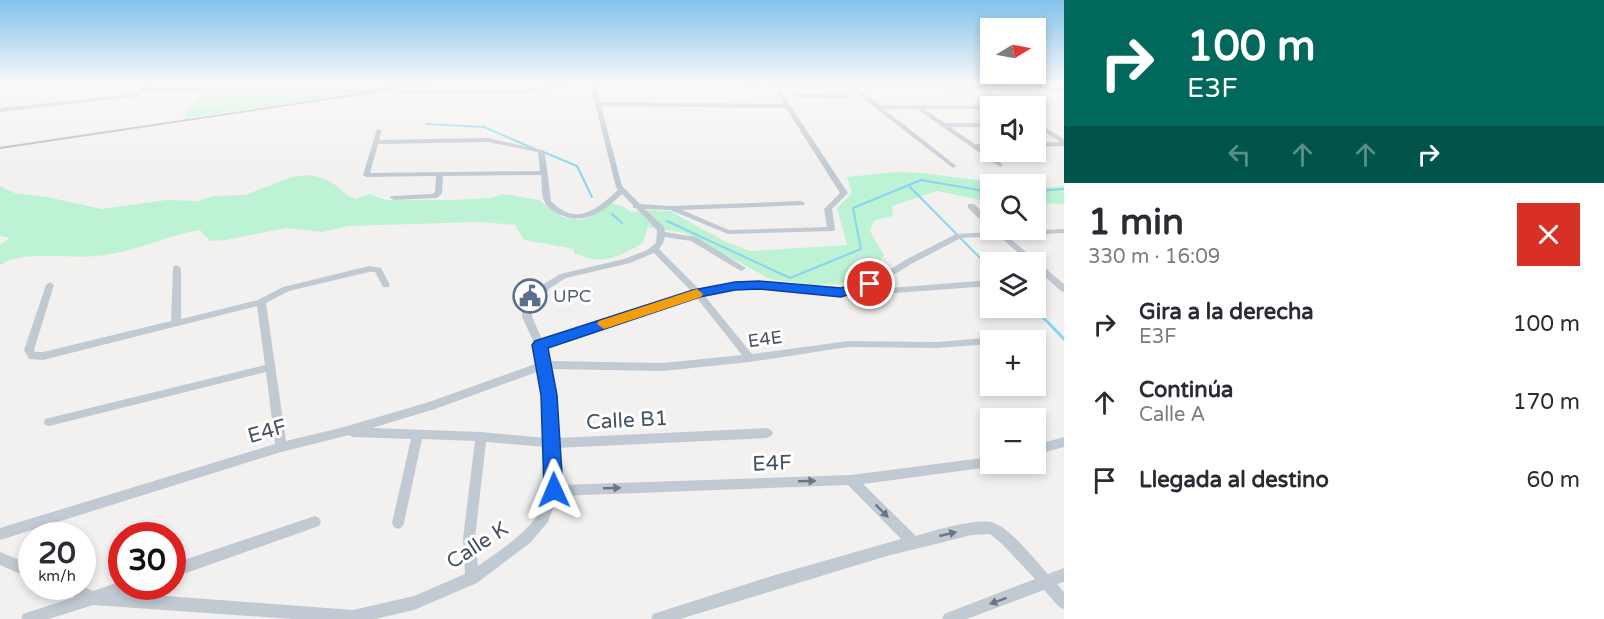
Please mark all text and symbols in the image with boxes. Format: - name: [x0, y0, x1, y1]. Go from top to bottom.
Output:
- north arrow: [980, 18, 1046, 84]
- map controls: [980, 18, 1046, 474]
- text: 100 m: [1187, 21, 1316, 72]
- icon: right: [1088, 24, 1166, 102]
- text: E3F: [1187, 72, 1238, 105]
- button: sound: [980, 96, 1046, 162]
- icon: left: [1223, 138, 1256, 171]
- icon: ahead: [1286, 138, 1319, 171]
- icon: ahead: [1349, 138, 1382, 171]
- icon: right: [1412, 138, 1445, 171]
- button: search: [980, 174, 1046, 240]
- text: 1 min: [1088, 201, 1184, 244]
- button: close: [1517, 203, 1580, 266]
- text: 330 m · 16:09: [1088, 245, 1220, 269]
- button: layers: [980, 252, 1046, 318]
- pin: [844, 258, 895, 309]
- icon: arrive: [853, 267, 886, 300]
- public building icon: UPC: [512, 278, 548, 314]
- place label: UPC: [553, 285, 591, 307]
- text: Gira a la derecha: [1139, 299, 1314, 325]
- icon: right: [1088, 308, 1121, 341]
- text: 100 m: [1513, 311, 1580, 337]
- text: E3F: [1139, 325, 1176, 349]
- street label: E4E: [746, 326, 784, 352]
- button: +: [980, 330, 1046, 396]
- text: Continúa: [1139, 377, 1233, 403]
- icon: ahead: [1088, 386, 1121, 419]
- text: 170 m: [1513, 389, 1580, 415]
- text: Calle A: [1139, 403, 1206, 427]
- street label: Calle B1: [585, 406, 669, 435]
- button: −: [980, 408, 1046, 474]
- street label: E4F: [245, 414, 290, 449]
- street label: E4F: [752, 450, 792, 477]
- position arrow: [522, 458, 586, 522]
- icon: arrive: [1088, 464, 1121, 497]
- text: Llegada al destino: [1139, 467, 1329, 493]
- text: 60 m: [1526, 467, 1580, 493]
- one-way arrow: [797, 477, 816, 486]
- one-way arrow: [602, 484, 621, 493]
- one-way arrow: [875, 504, 889, 518]
- street label: Calle K: [442, 516, 513, 574]
- speed limit sign: 30: [108, 522, 186, 600]
- one-way arrow: [939, 529, 957, 539]
- text: 20: [38, 535, 76, 572]
- text: km/h: [38, 567, 76, 585]
- one-way arrow: [989, 597, 1007, 606]

